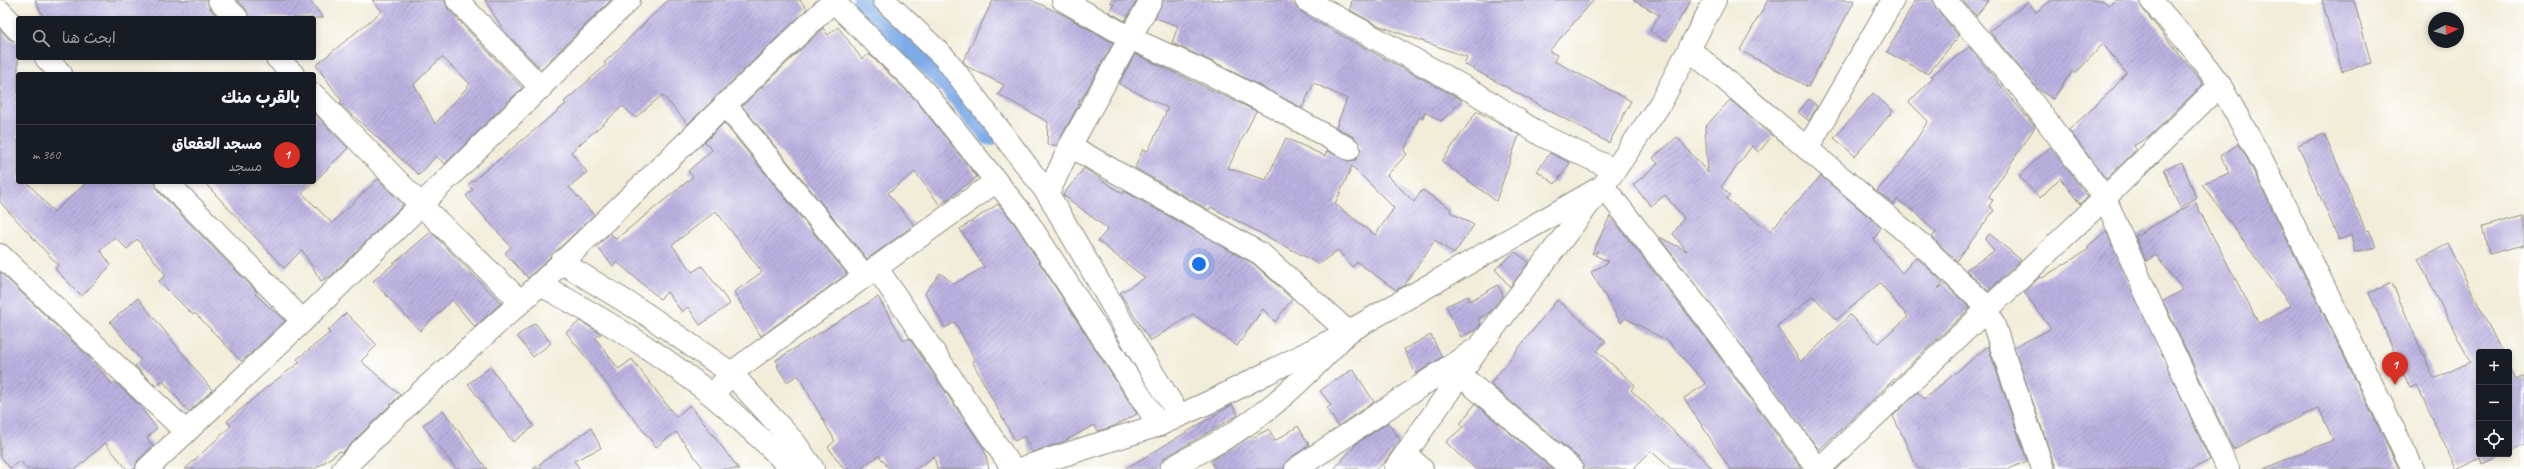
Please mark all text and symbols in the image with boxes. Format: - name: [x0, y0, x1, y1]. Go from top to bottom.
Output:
- north arrow: [2428, 12, 2464, 48]
- search box: [16, 16, 316, 60]
- icon: search: [30, 27, 52, 49]
- text: ابحث هنا: [62, 29, 116, 48]
- text: بالقرب منك: [221, 87, 300, 108]
- text: مسجد العقعاق: [172, 135, 262, 154]
- text: 360 m: [32, 147, 60, 163]
- text: 1: [284, 147, 290, 163]
- text: مسجد: [229, 159, 262, 175]
- your location: [1189, 254, 1209, 274]
- map controls: [2476, 349, 2512, 457]
- button: +: [2476, 349, 2512, 385]
- pin: 1: [2382, 352, 2408, 385]
- button: −: [2476, 385, 2512, 421]
- button: locate: [2476, 421, 2512, 457]

